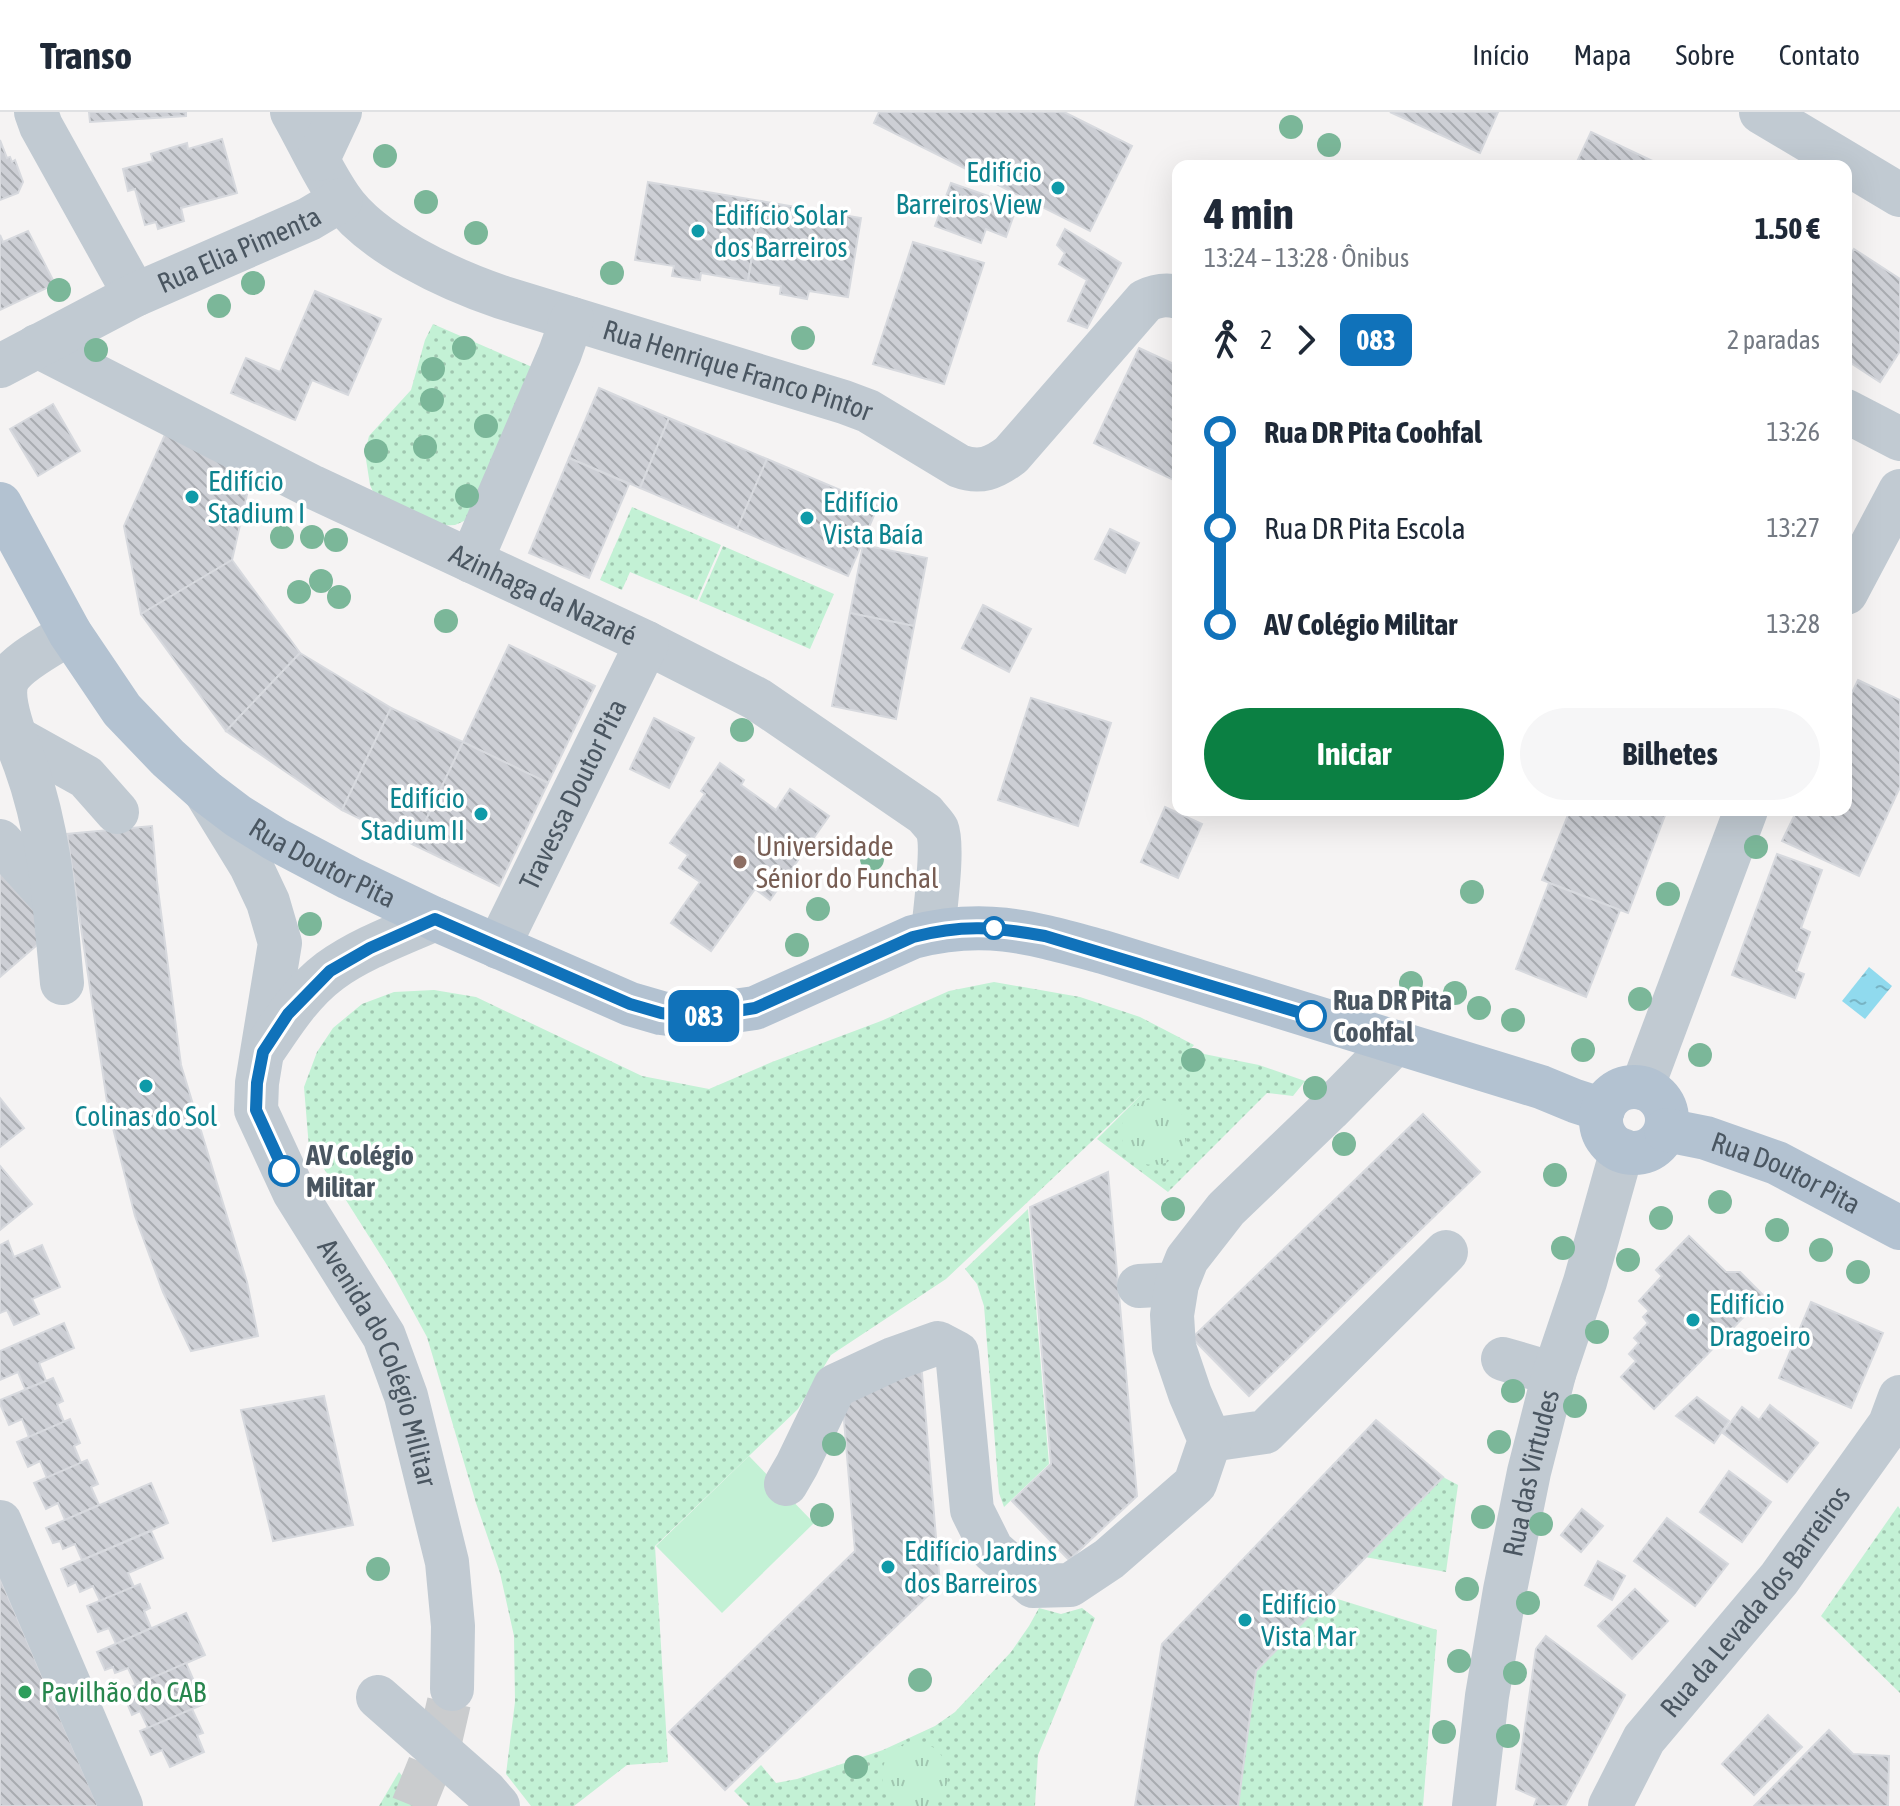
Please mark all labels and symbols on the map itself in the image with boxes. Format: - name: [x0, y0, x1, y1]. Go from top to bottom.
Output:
- place label: Edifício Barreiros View: [896, 156, 1042, 220]
- marker: Edifício Barreiros View: [1049, 179, 1067, 197]
- place label: Edifício Solar dos Barreiros: [714, 199, 848, 263]
- street label: Rua Elia Pimenta: [153, 200, 326, 299]
- marker: Edifício Solar dos Barreiros: [689, 222, 707, 240]
- street label: Rua Henrique Franco Pintor: [599, 313, 878, 427]
- place label: Edifício Stadium I: [208, 465, 305, 529]
- place label: Edifício Vista Baía: [823, 486, 924, 550]
- marker: Edifício Stadium I: [183, 488, 201, 506]
- marker: Edifício Vista Baía: [798, 509, 816, 527]
- street label: Azinhaga da Nazaré: [445, 537, 642, 652]
- street label: Travessa Doutor Pita: [513, 694, 633, 895]
- place label: Edifício Stadium II: [361, 782, 465, 846]
- marker: Edifício Stadium II: [472, 805, 490, 823]
- street label: Rua Doutor Pita: [244, 811, 401, 914]
- place label: Universidade Sénior do Funchal: [756, 830, 939, 894]
- marker: Universidade Sénior do Funchal: [731, 853, 749, 871]
- unlabelled marker: [983, 917, 1005, 939]
- place label: Rua DR Pita Coohfal: [1333, 984, 1452, 1048]
- line badge: 083: [658, 990, 750, 1042]
- marker: Rua DR Pita Coohfal: [1296, 1001, 1326, 1031]
- marker: Colinas do Sol: [137, 1077, 155, 1095]
- place label: Colinas do Sol: [75, 1100, 218, 1132]
- street label: Rua Doutor Pita: [1707, 1125, 1866, 1220]
- place label: AV Colégio Militar: [305, 1139, 414, 1203]
- marker: AV Colégio Militar: [269, 1156, 299, 1186]
- street label: Avenida do Colégio Militar: [311, 1233, 444, 1490]
- place label: Edifício Dragoeiro: [1709, 1288, 1811, 1352]
- marker: Edifício Dragoeiro: [1684, 1311, 1702, 1329]
- street label: Rua das Virtudes: [1496, 1386, 1565, 1559]
- street label: Rua da Levada dos Barreiros: [1654, 1480, 1856, 1723]
- place label: Edifício Jardins dos Barreiros: [904, 1535, 1057, 1599]
- marker: Edifício Jardins dos Barreiros: [879, 1558, 897, 1576]
- place label: Edifício Vista Mar: [1261, 1588, 1357, 1652]
- marker: Edifício Vista Mar: [1236, 1611, 1254, 1629]
- place label: Pavilhão do CAB: [41, 1676, 206, 1708]
- marker: Pavilhão do CAB: [16, 1683, 34, 1701]

